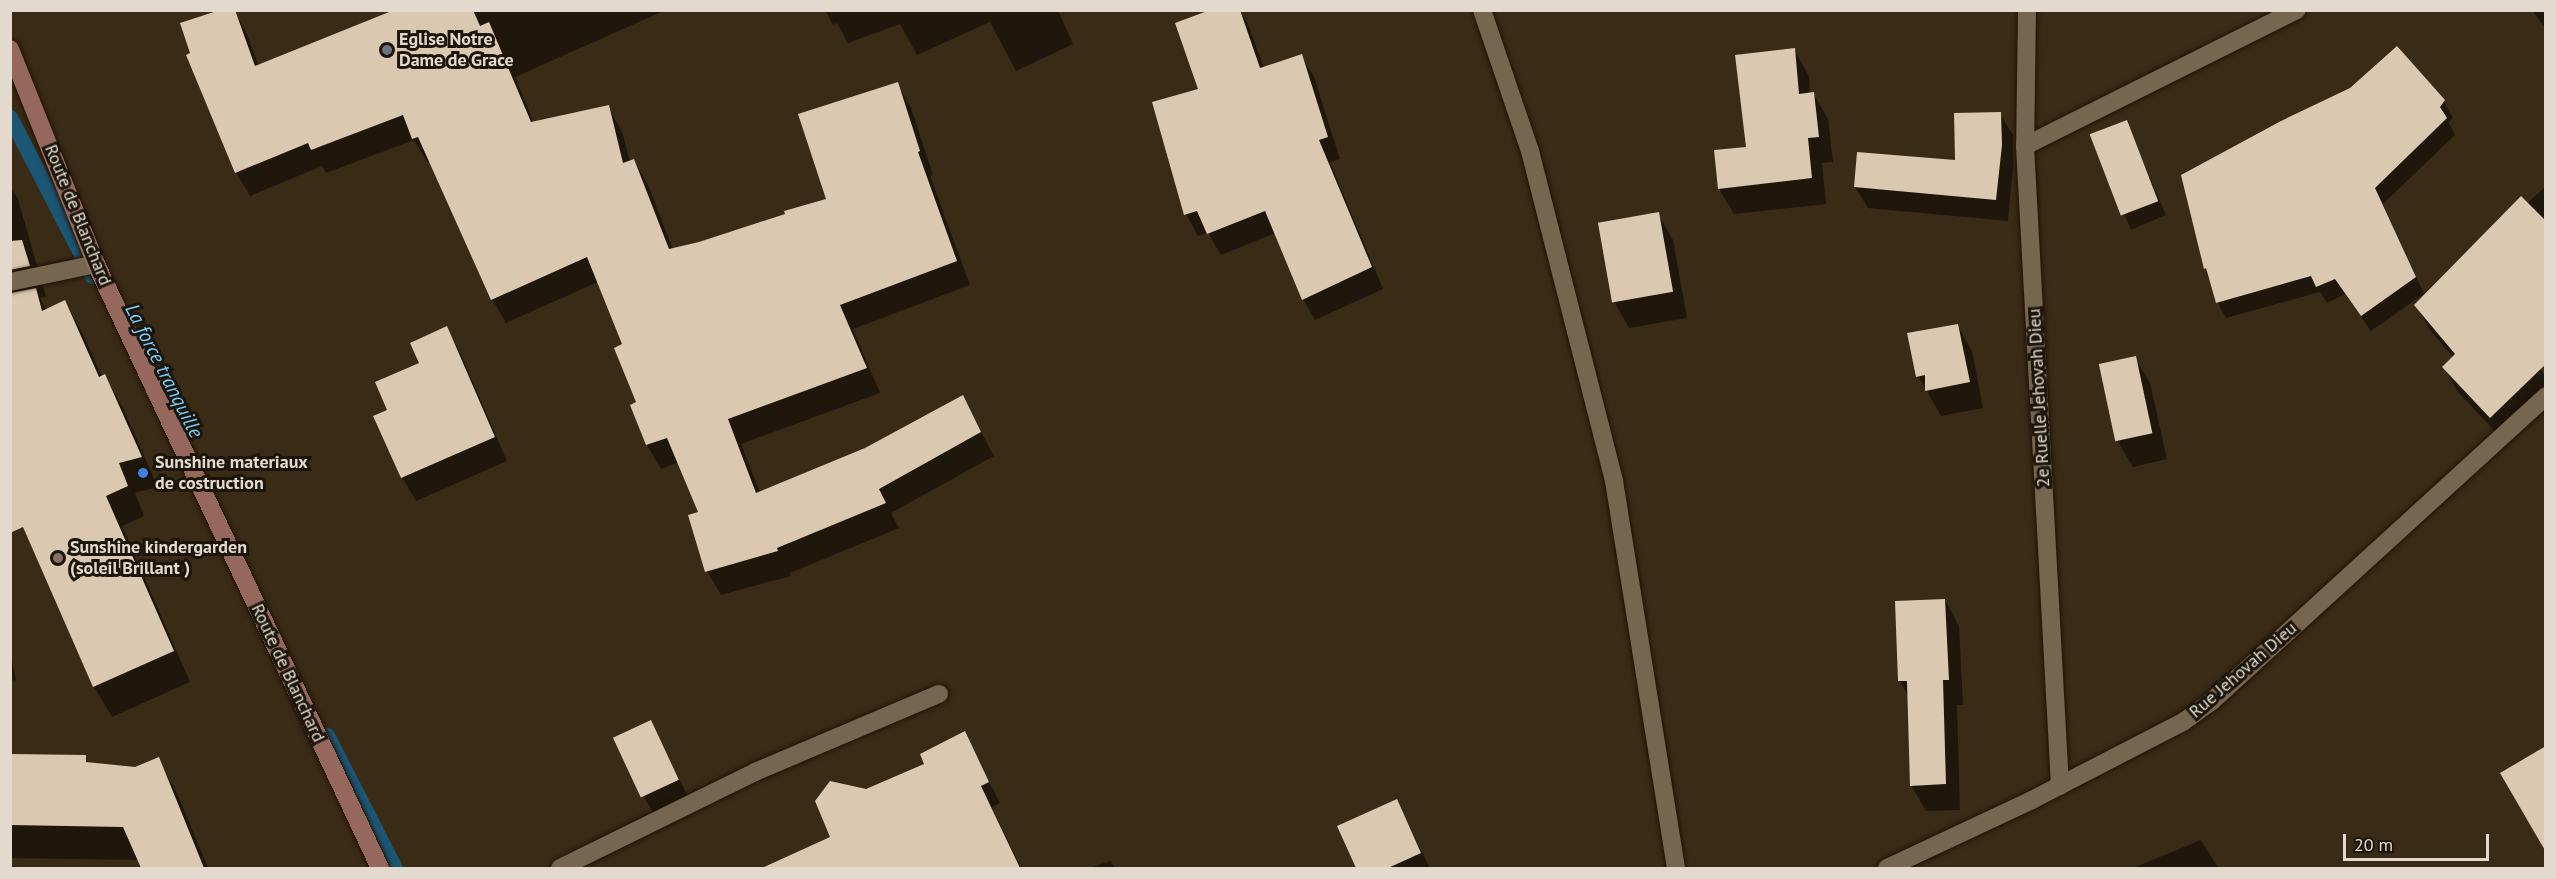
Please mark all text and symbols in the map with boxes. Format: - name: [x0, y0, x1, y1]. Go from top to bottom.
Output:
- place label: Eglise Notre Dame de Grace: [399, 29, 514, 72]
- marker: Eglise Notre Dame de Grace: [380, 43, 394, 57]
- street label: Route de Blanchard: [40, 141, 116, 289]
- water label: La force tranquille: [120, 300, 208, 442]
- street label: 2e Ruelle Jehovah Dieu: [2024, 308, 2054, 488]
- place label: Sunshine materiaux de costruction: [155, 452, 308, 494]
- marker: Sunshine materiaux de costruction: [136, 466, 150, 480]
- place label: Sunshine kindergarden (soleil Brillant ): [70, 537, 247, 580]
- marker: Sunshine kindergarden (soleil Brillant ): [51, 551, 65, 565]
- street label: Route de Blanchard: [247, 600, 329, 746]
- street label: Rue Jehovah Dieu: [2185, 617, 2301, 723]
- scale bar: [2346, 822, 2492, 860]
- text: 20 m: [2354, 833, 2393, 856]

